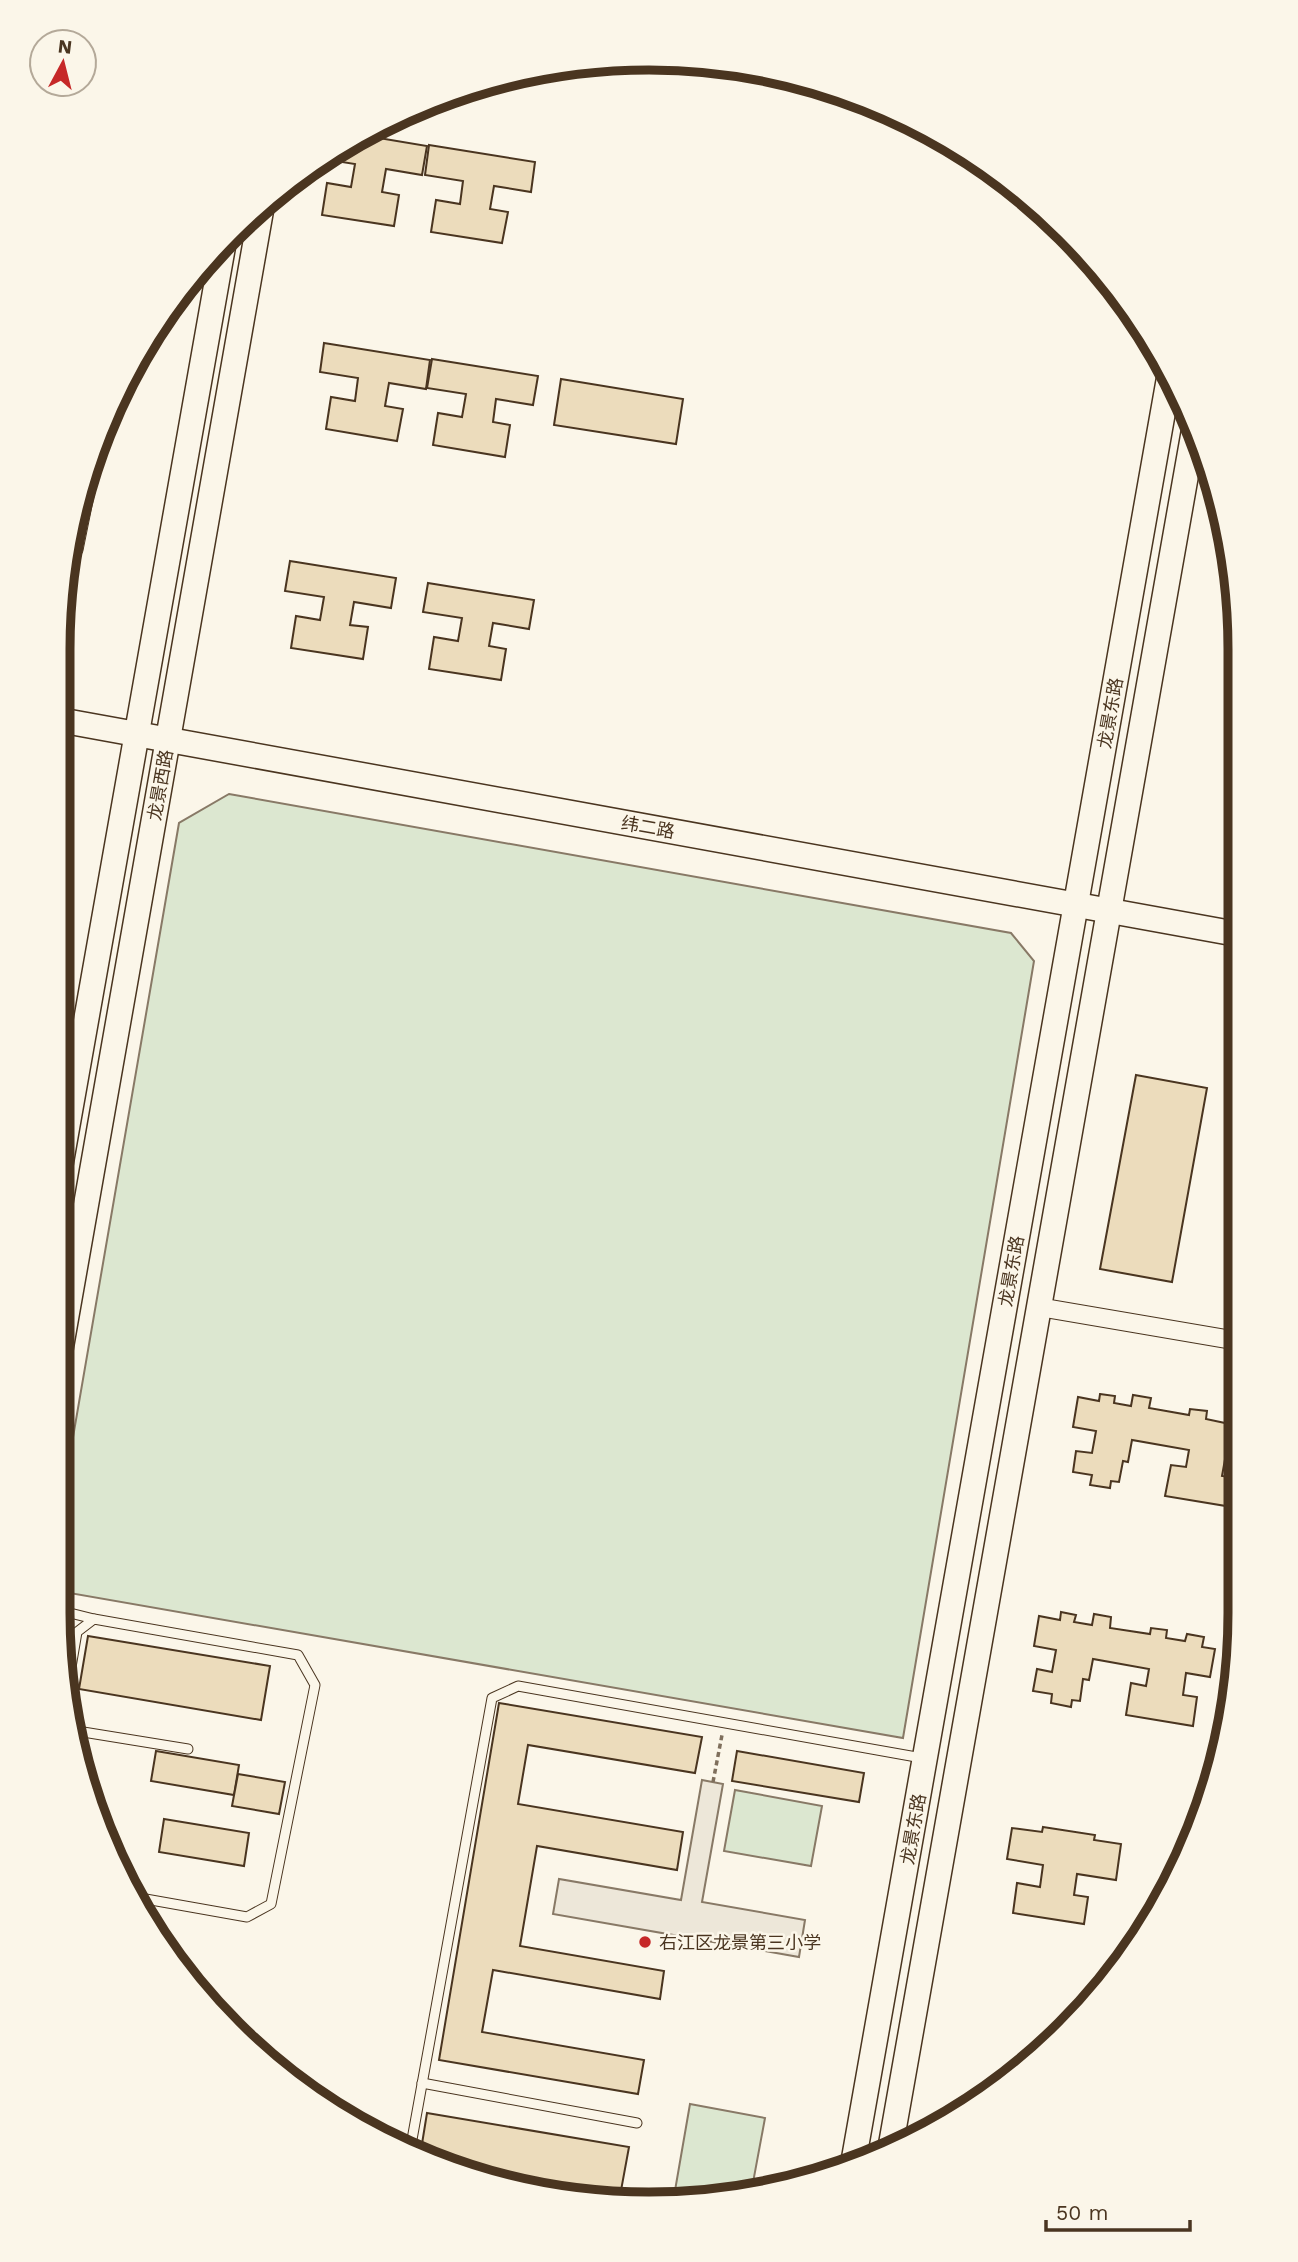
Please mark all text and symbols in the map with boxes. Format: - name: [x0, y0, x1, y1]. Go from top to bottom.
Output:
- north arrow: [28, 28, 98, 98]
- text: N: [57, 34, 73, 59]
- street label: 龙景东路: [1093, 676, 1127, 750]
- street label: 龙景西路: [143, 748, 177, 822]
- street label: 纬二路: [620, 812, 676, 842]
- street label: 龙景东路: [994, 1234, 1028, 1308]
- street label: 龙景东路: [896, 1792, 930, 1866]
- place label: 右江区龙景第三小学: [659, 1932, 821, 1953]
- marker: 右江区龙景第三小学: [637, 1934, 653, 1950]
- scale bar: [1046, 2188, 1190, 2232]
- text: 50 m: [1056, 2200, 1108, 2225]

